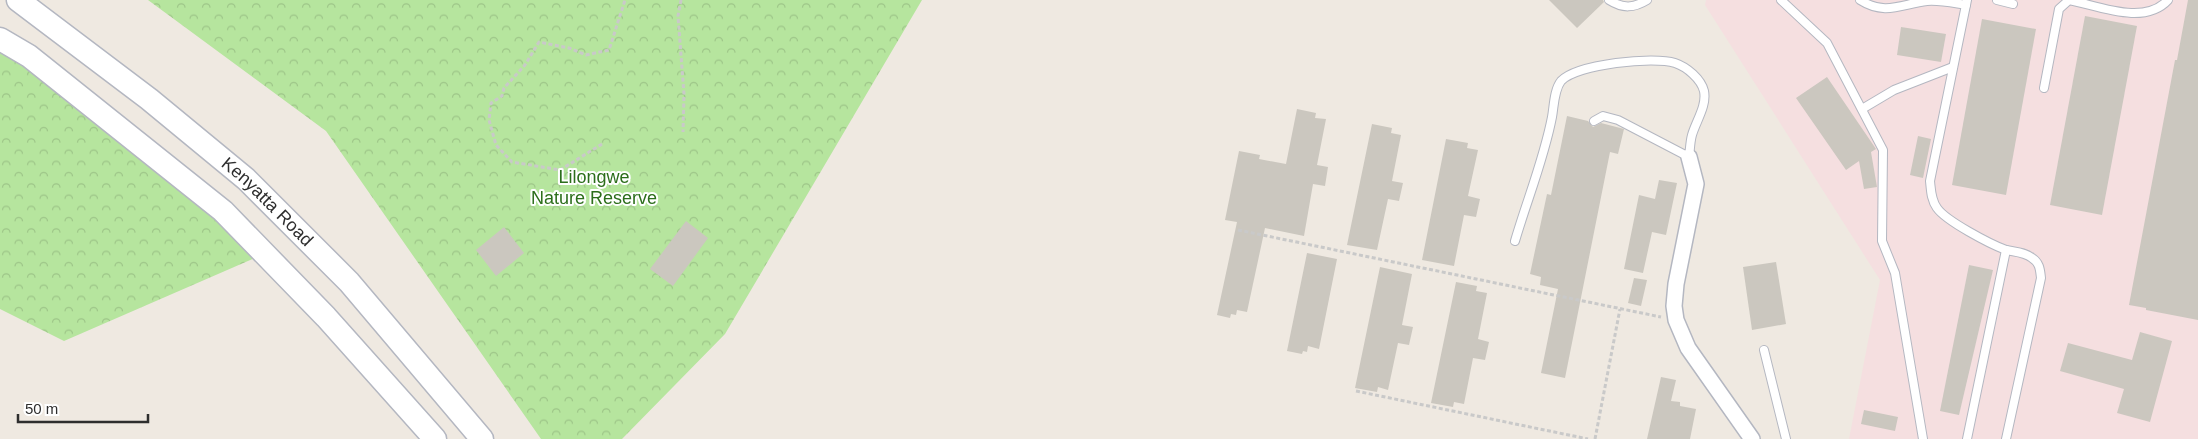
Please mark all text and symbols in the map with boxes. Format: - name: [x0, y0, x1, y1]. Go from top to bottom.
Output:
- street label: Kenyatta Road: [218, 153, 317, 250]
- park label: Lilongwe Nature Reserve: [531, 167, 657, 208]
- scale bar: [18, 392, 148, 424]
- text: 50 m: [25, 400, 58, 417]

